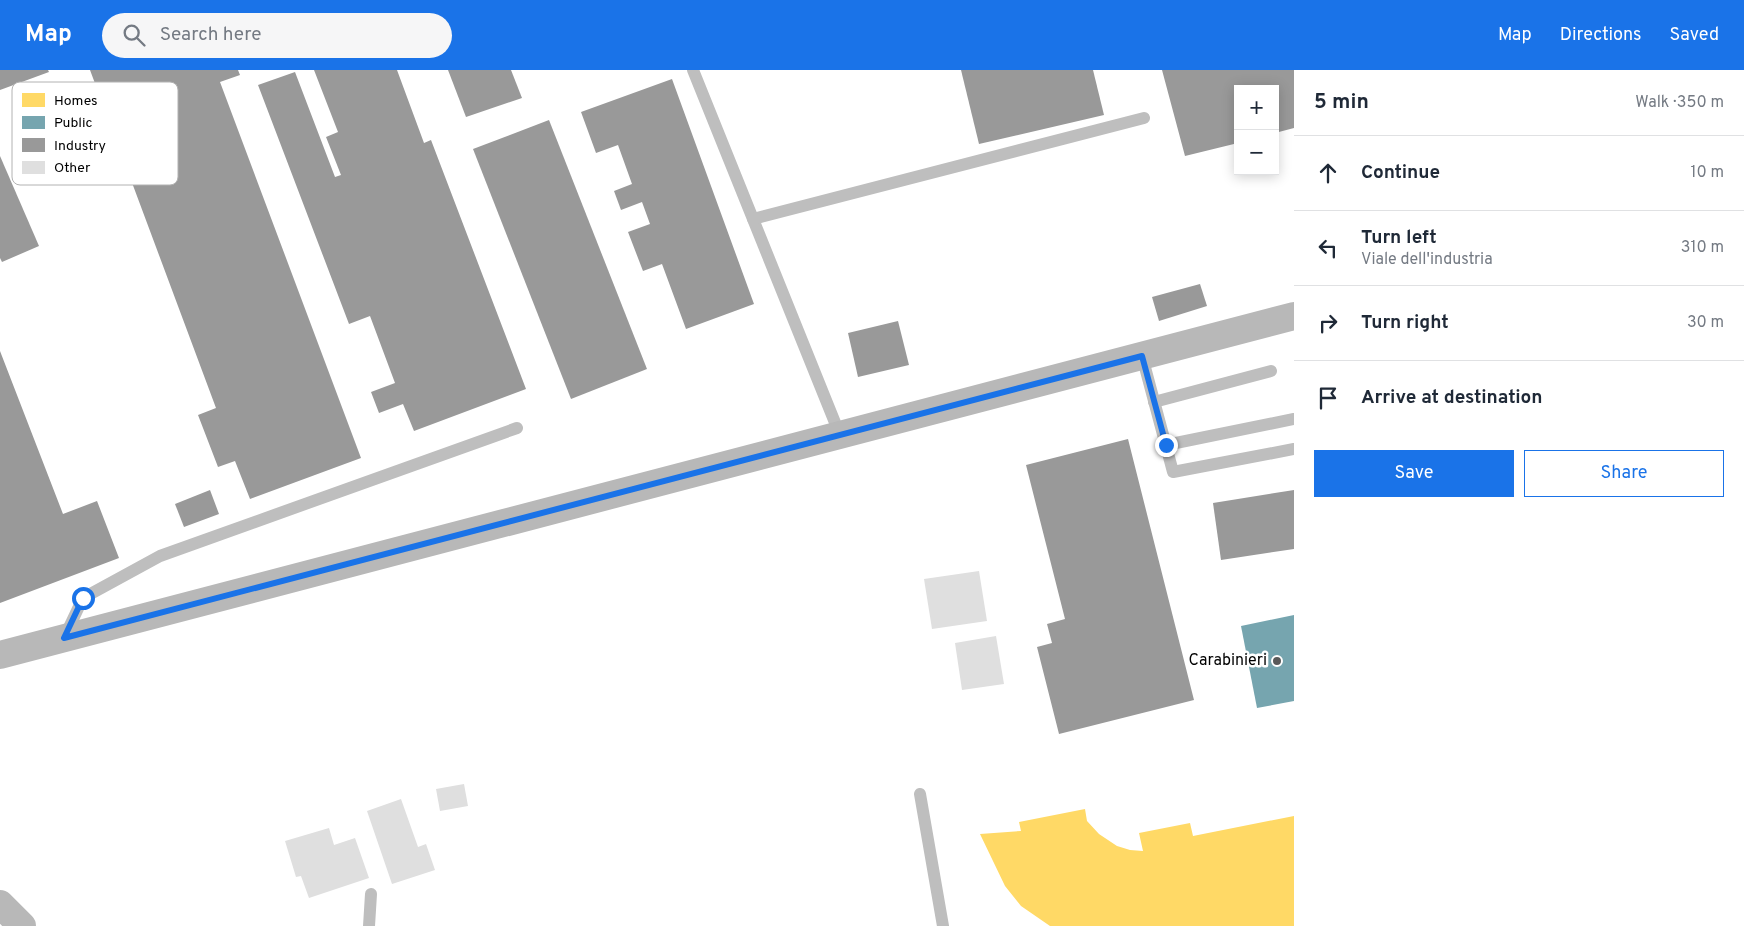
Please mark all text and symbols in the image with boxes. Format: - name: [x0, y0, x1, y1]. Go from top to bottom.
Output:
- search box: [102, 13, 452, 58]
- text: Map: [25, 20, 72, 50]
- icon: search: [120, 21, 148, 49]
- text: Search here: [160, 23, 261, 47]
- text: Map: [1498, 24, 1532, 47]
- text: Directions: [1560, 24, 1642, 47]
- text: Saved: [1670, 24, 1719, 47]
- legend: [12, 82, 178, 185]
- map controls: [1234, 85, 1279, 175]
- button: +: [1234, 85, 1279, 130]
- text: 5 min: [1314, 89, 1369, 116]
- text: Homes: [54, 93, 98, 110]
- text: Walk · 350 m: [1635, 93, 1724, 113]
- text: Public: [54, 115, 93, 132]
- button: −: [1234, 130, 1279, 175]
- text: Industry: [54, 138, 106, 155]
- icon: ahead: [1314, 159, 1342, 187]
- text: Other: [54, 160, 91, 177]
- text: Continue: [1361, 161, 1440, 185]
- text: 10 m: [1690, 163, 1724, 183]
- text: Turn left: [1361, 226, 1437, 250]
- icon: left: [1314, 234, 1342, 262]
- text: 310 m: [1681, 238, 1724, 258]
- text: Viale dell'industria: [1361, 250, 1493, 270]
- icon: right: [1314, 309, 1342, 337]
- text: Turn right: [1361, 311, 1449, 335]
- text: 30 m: [1687, 313, 1724, 333]
- icon: arrive: [1314, 384, 1342, 412]
- text: Arrive at destination: [1361, 386, 1542, 410]
- route end: [1155, 434, 1178, 457]
- button: Save: [1314, 450, 1514, 497]
- button: Share: [1524, 450, 1724, 497]
- route start: [72, 587, 95, 610]
- place label: Carabinieri: [1189, 651, 1267, 671]
- marker: Carabinieri: [1271, 655, 1283, 667]

